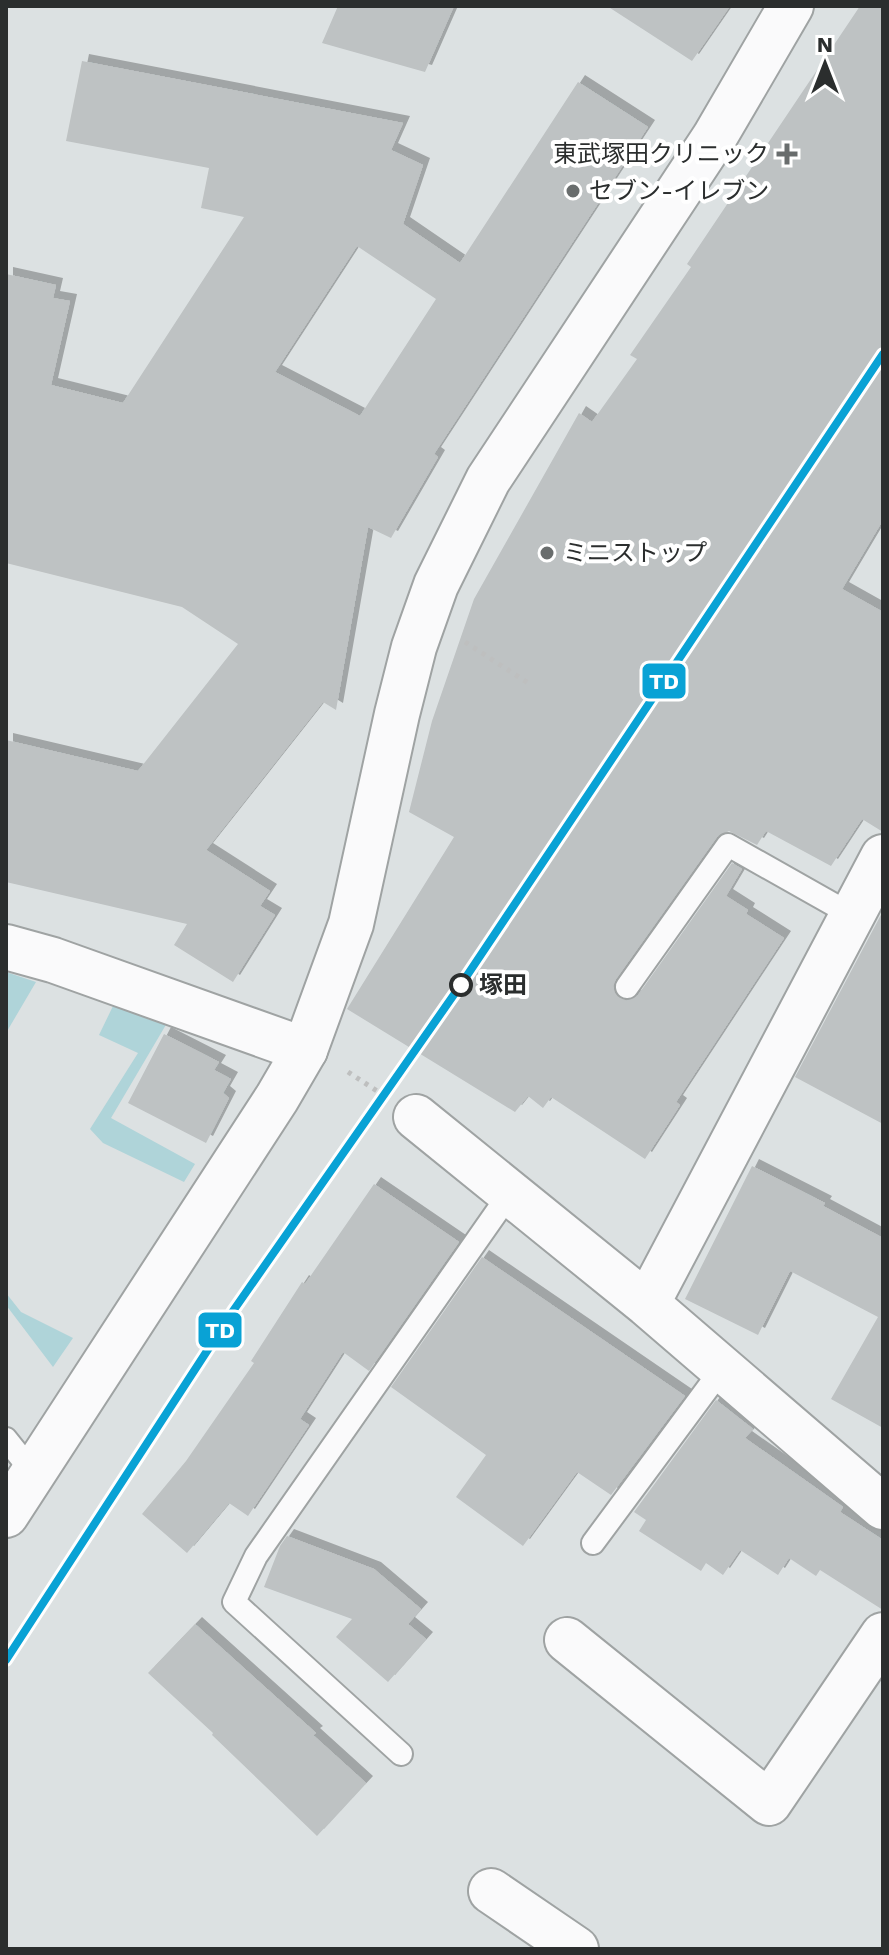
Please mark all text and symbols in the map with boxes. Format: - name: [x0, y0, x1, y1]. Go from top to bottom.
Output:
- north arrow: [785, 24, 865, 104]
- text: N: [817, 32, 833, 57]
- place label: 東武塚田クリニック: [553, 140, 769, 168]
- marker: 東武塚田クリニック: [776, 143, 798, 165]
- place label: セブン-イレブン: [589, 177, 769, 205]
- marker: セブン-イレブン: [564, 182, 582, 200]
- place label: ミニストップ: [563, 539, 707, 567]
- marker: ミニストップ: [538, 544, 556, 562]
- line badge: TD: [641, 662, 687, 700]
- text: TD: [649, 669, 679, 694]
- place label: 塚田: [479, 971, 527, 999]
- marker: 塚田: [450, 974, 472, 996]
- line badge: TD: [197, 1311, 243, 1349]
- text: TD: [205, 1318, 235, 1343]

